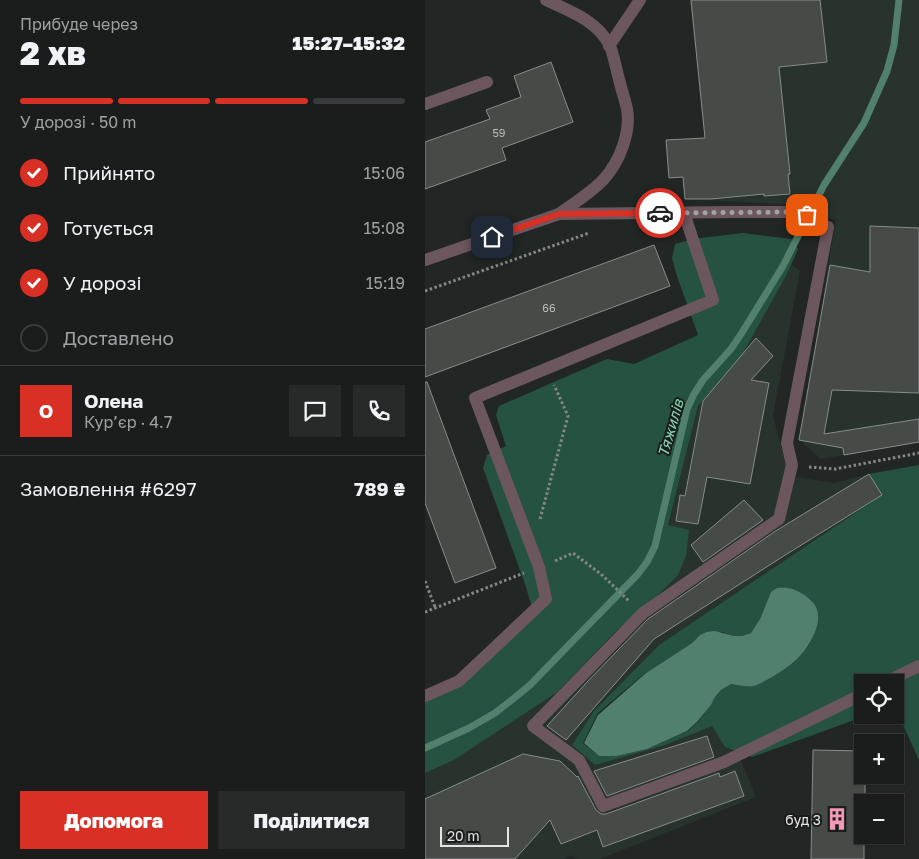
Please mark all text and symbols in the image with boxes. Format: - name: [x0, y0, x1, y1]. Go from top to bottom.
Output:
- text: Прибуде через: [20, 14, 138, 34]
- text: 15:27–15:32: [292, 31, 405, 54]
- text: 2 хв: [20, 34, 86, 72]
- text: У дорозі · 50 m: [20, 112, 136, 132]
- house number: 59: [492, 126, 506, 139]
- icon: check: [20, 159, 48, 187]
- text: Прийнято: [63, 161, 155, 184]
- text: 15:06: [364, 163, 405, 183]
- courier: [635, 188, 685, 238]
- pin: [786, 194, 828, 236]
- icon: car: [646, 199, 674, 227]
- icon: bag: [793, 201, 821, 229]
- icon: check: [20, 214, 48, 242]
- text: Готується: [63, 216, 154, 239]
- pin: [471, 216, 513, 258]
- text: 15:08: [363, 218, 405, 238]
- icon: home: [478, 223, 506, 251]
- icon: check: [20, 269, 48, 297]
- text: У дорозі: [63, 271, 142, 294]
- text: 15:19: [366, 273, 405, 293]
- house number: 66: [542, 301, 556, 314]
- text: Доставлено: [63, 326, 174, 349]
- button: chat: [289, 385, 341, 437]
- button: phone: [353, 385, 405, 437]
- text: Олена: [84, 389, 143, 412]
- water label: Тяжилів: [653, 396, 687, 459]
- text: О: [39, 399, 53, 422]
- text: Кур’єр · 4.7: [84, 412, 172, 432]
- text: Замовлення #6297: [20, 477, 197, 500]
- text: 789 ₴: [354, 477, 405, 500]
- map controls: [854, 674, 904, 844]
- button: locate: [854, 674, 904, 724]
- button: +: [854, 734, 904, 784]
- button: Допомога: [20, 791, 208, 849]
- button: Поділитися: [218, 791, 405, 849]
- button: −: [854, 794, 904, 844]
- building icon: буд 3: [824, 806, 850, 832]
- place label: буд 3: [785, 811, 821, 828]
- scale bar: [440, 824, 509, 847]
- text: 20 m: [447, 827, 480, 844]

